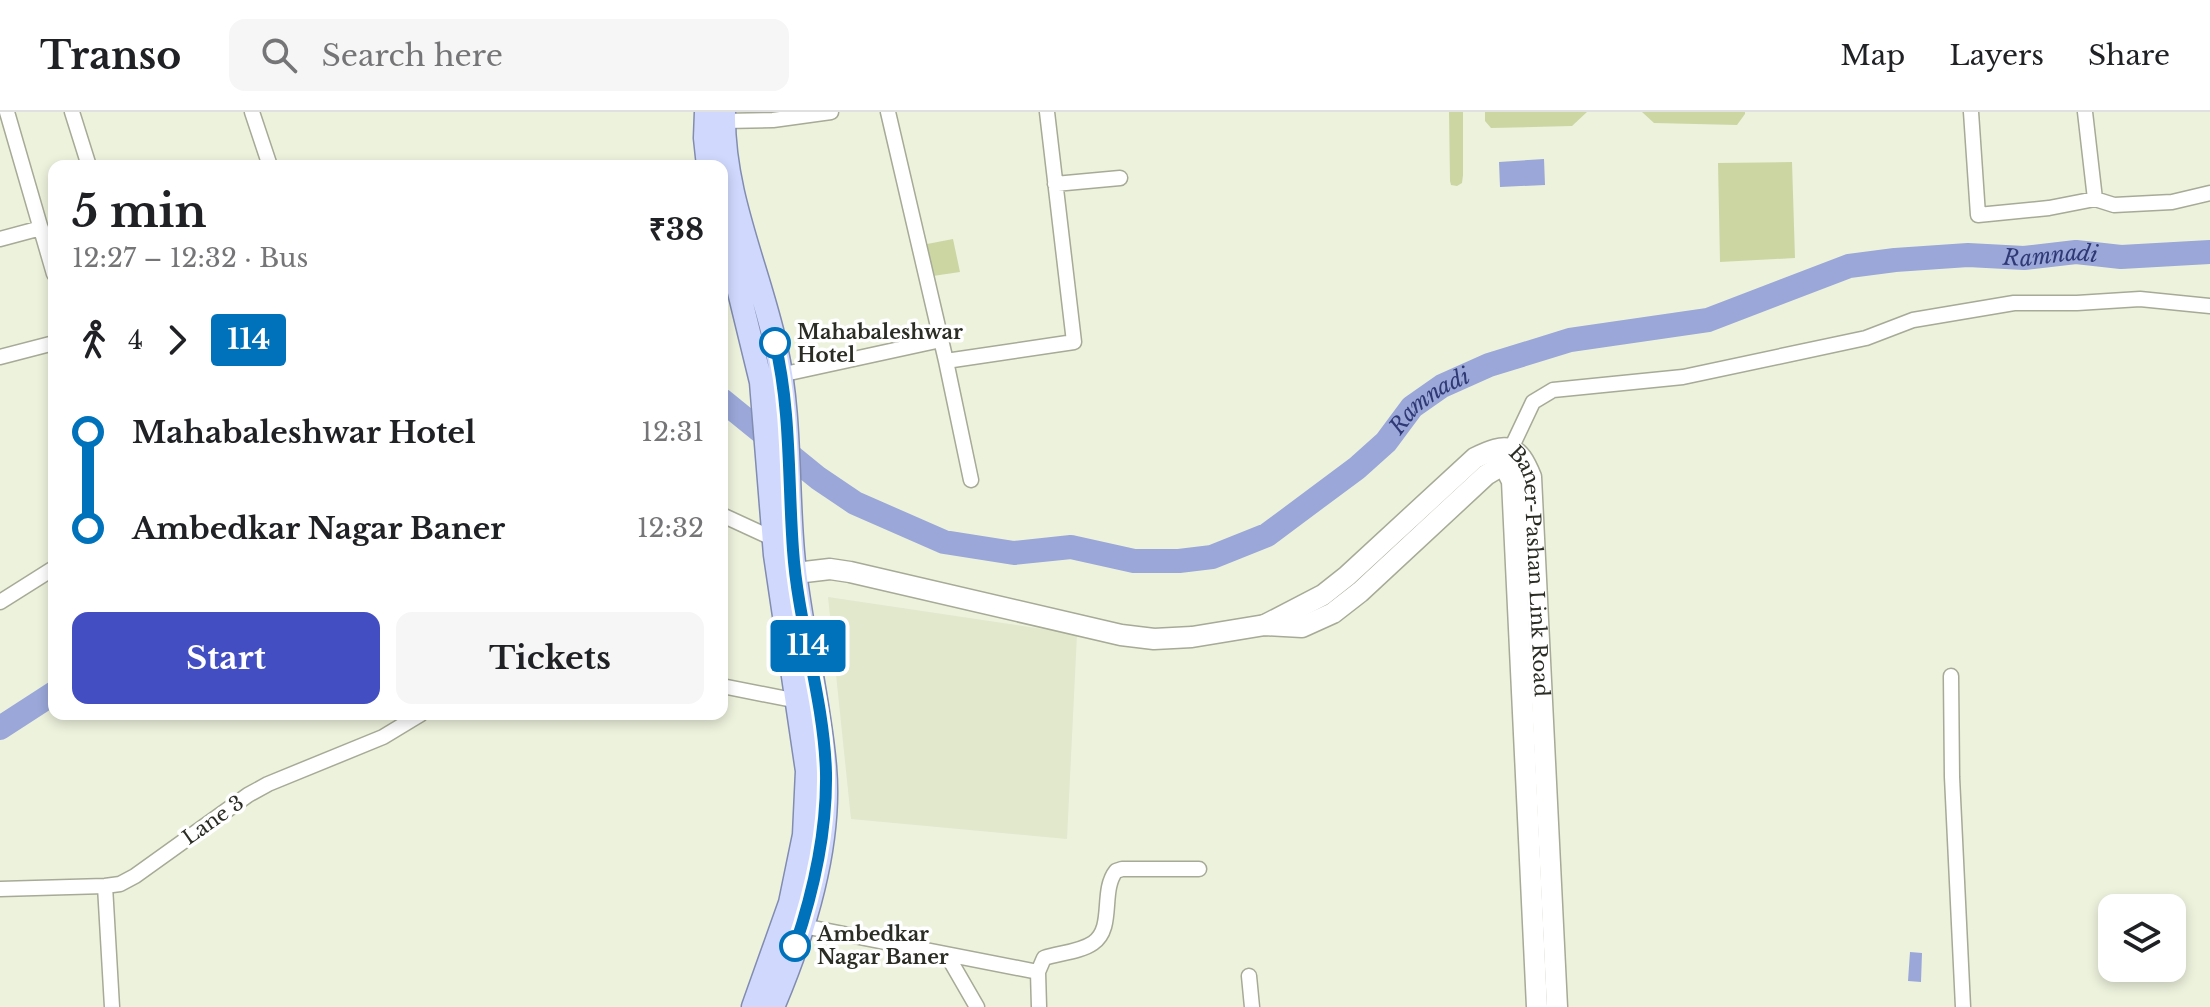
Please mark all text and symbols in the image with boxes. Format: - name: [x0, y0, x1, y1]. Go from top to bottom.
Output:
- search box: [229, 19, 789, 91]
- text: Transo: [40, 32, 181, 79]
- icon: search: [257, 33, 301, 77]
- text: Search here: [321, 37, 503, 74]
- text: Map: [1840, 38, 1905, 73]
- text: Layers: [1949, 38, 2044, 73]
- text: Share: [2088, 38, 2170, 73]
- text: 5 min: [72, 184, 206, 239]
- text: ₹38: [649, 211, 704, 248]
- water label: Ramnadi: [2001, 239, 2100, 272]
- text: 12:27 – 12:32 · Bus: [72, 242, 308, 274]
- icon: walk: [72, 318, 116, 362]
- icon: forward: [155, 318, 199, 362]
- place label: Mahabaleshwar Hotel: [797, 320, 963, 367]
- text: 114: [227, 322, 270, 357]
- text: 4: [128, 324, 143, 356]
- marker: Mahabaleshwar Hotel: [760, 328, 790, 358]
- water label: Ramnadi: [1383, 362, 1474, 440]
- text: Mahabaleshwar Hotel: [132, 414, 476, 451]
- text: 12:31: [641, 416, 704, 448]
- street label: Baner-Pashan Link Road: [1504, 440, 1554, 697]
- text: Ambedkar Nagar Baner: [132, 510, 505, 547]
- text: 12:32: [637, 512, 704, 544]
- button: Start: [72, 612, 380, 704]
- button: Tickets: [396, 612, 704, 704]
- line badge: 114: [762, 620, 854, 672]
- text: 114: [786, 628, 830, 663]
- street label: Lane 3: [178, 790, 248, 850]
- map controls: [2098, 894, 2186, 982]
- button: layers: [2098, 894, 2186, 982]
- place label: Ambedkar Nagar Baner: [816, 922, 949, 969]
- marker: Ambedkar Nagar Baner: [780, 931, 810, 961]

